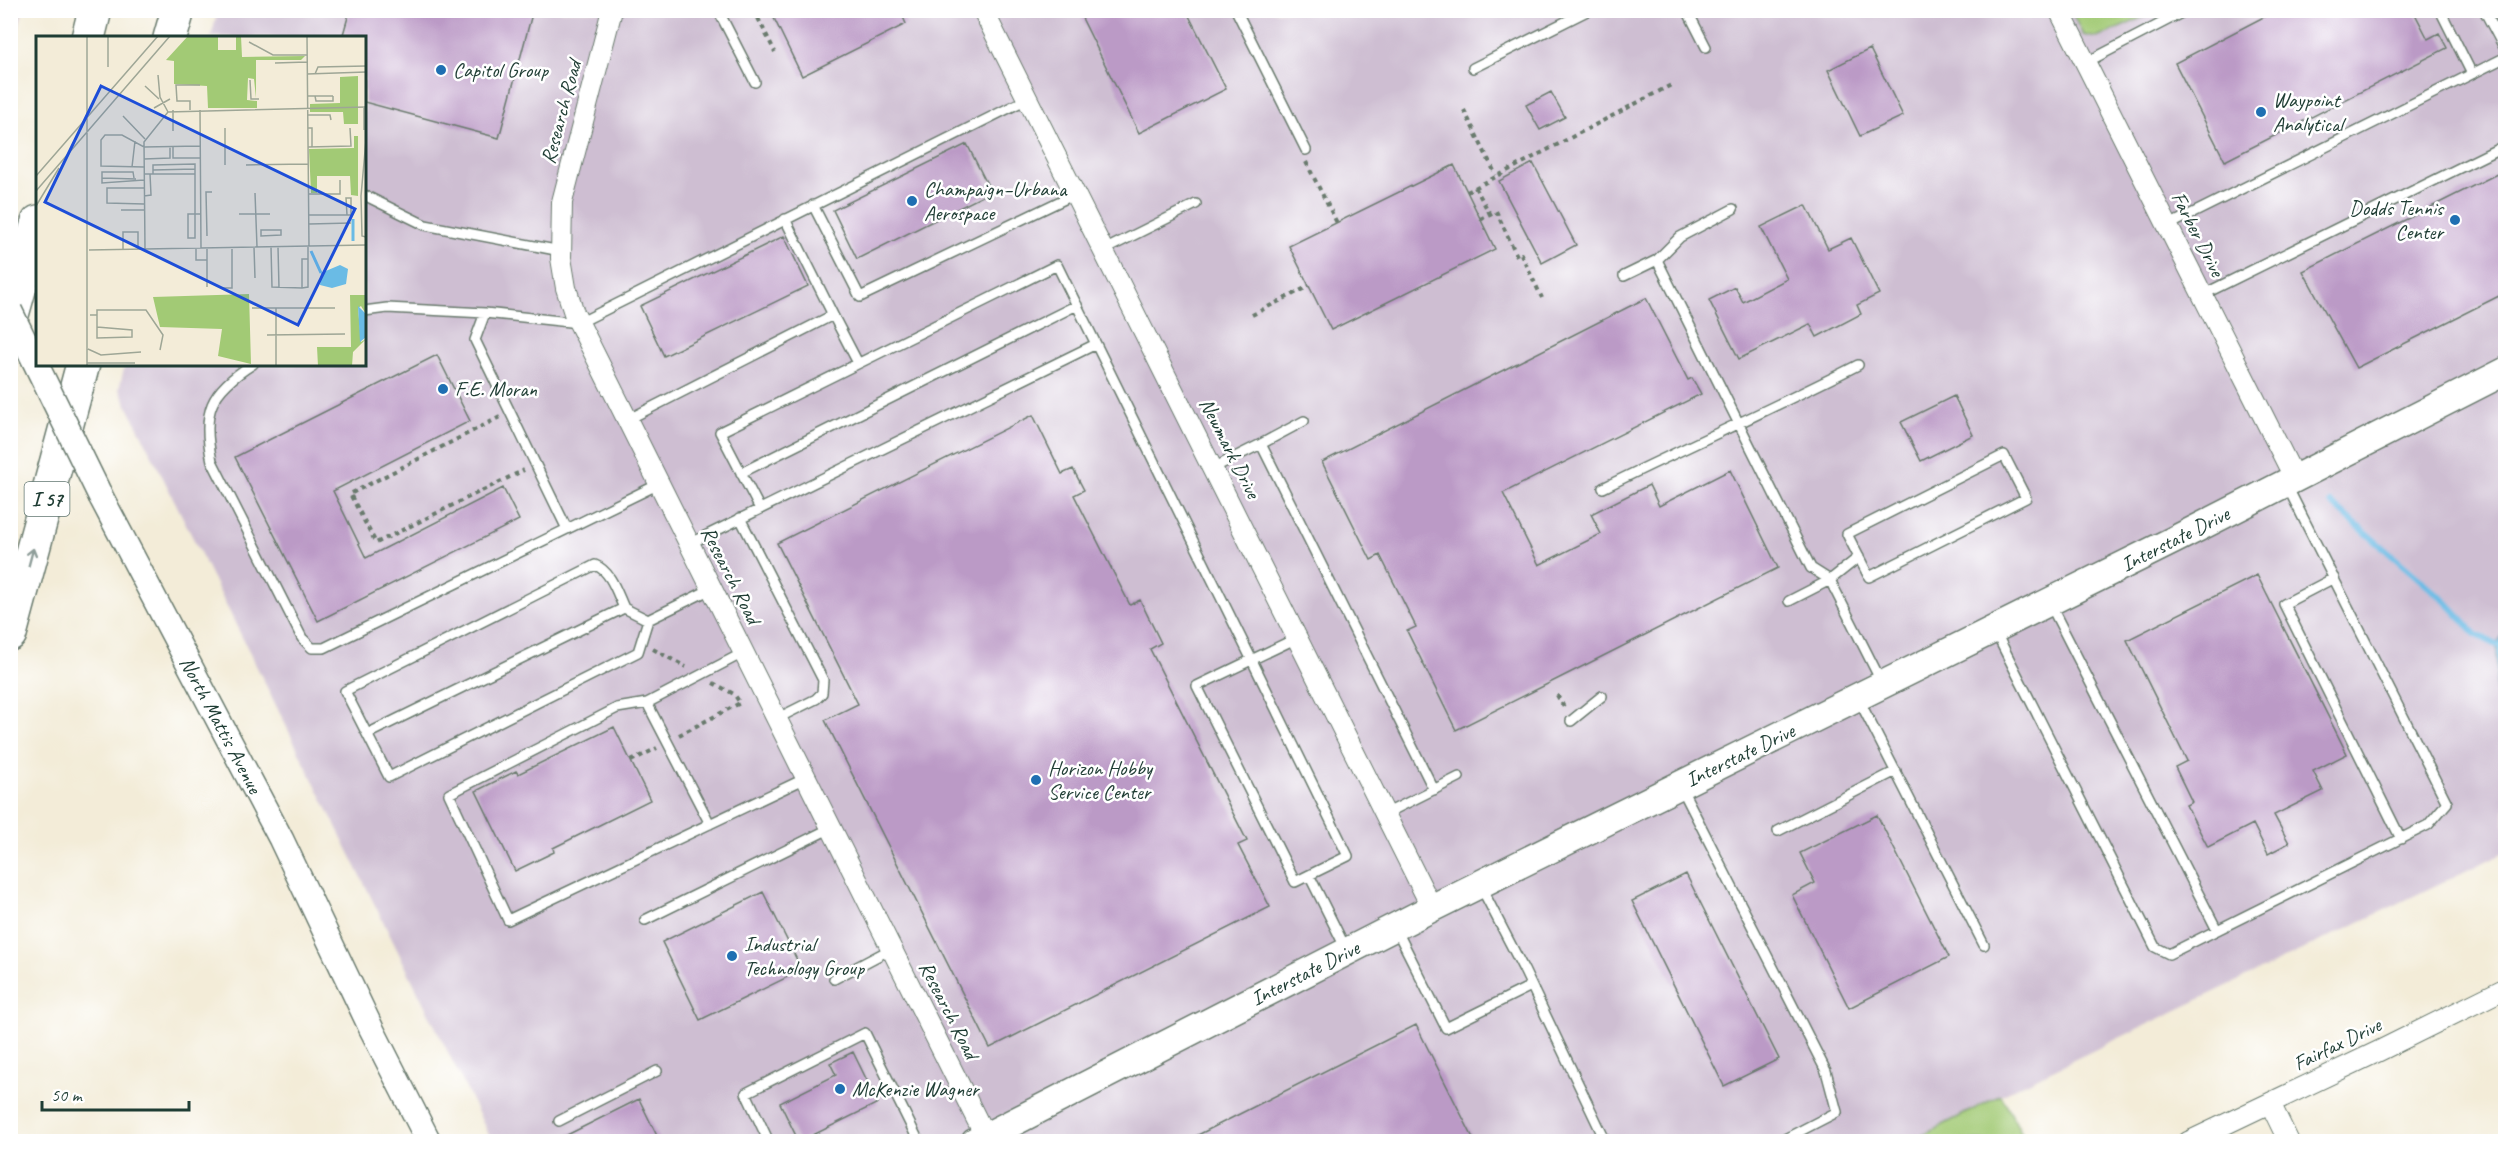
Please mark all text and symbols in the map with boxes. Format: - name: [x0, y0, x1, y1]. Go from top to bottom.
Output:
- inset map: [36, 36, 366, 366]
- street label: Research Road: [535, 54, 588, 166]
- place label: Capitol Group: [453, 57, 549, 83]
- marker: Capitol Group: [434, 63, 448, 77]
- place label: Waypoint Analytical: [2273, 87, 2347, 137]
- marker: Waypoint Analytical: [2254, 105, 2268, 119]
- place label: Champaign–Urbana Aerospace: [924, 176, 1068, 226]
- street label: Farber Drive: [2166, 187, 2231, 283]
- marker: Champaign–Urbana Aerospace: [905, 194, 919, 208]
- place label: Dodds Tennis Center: [2349, 195, 2445, 245]
- marker: Dodds Tennis Center: [2448, 213, 2462, 227]
- place label: F.E. Moran: [455, 376, 538, 402]
- marker: F.E. Moran: [436, 382, 450, 396]
- street label: Newmark Drive: [1194, 393, 1267, 505]
- road number: I 57: [24, 482, 70, 516]
- street label: Interstate Drive: [2116, 500, 2235, 577]
- street label: Research Road: [695, 522, 768, 631]
- one-way arrow: [26, 548, 37, 567]
- street label: North Mattis Avenue: [174, 652, 268, 799]
- street label: Interstate Drive: [1681, 717, 1800, 793]
- place label: Horizon Hobby Service Center: [1048, 755, 1154, 805]
- marker: Horizon Hobby Service Center: [1029, 773, 1043, 787]
- place label: Industrial Technology Group: [744, 931, 865, 981]
- street label: Interstate Drive: [1246, 934, 1365, 1011]
- marker: Industrial Technology Group: [725, 949, 739, 963]
- street label: Research Road: [913, 957, 986, 1066]
- street label: Fairfax Drive: [2289, 1011, 2386, 1076]
- scale bar: [42, 1074, 189, 1112]
- place label: McKenzie Wagner: [852, 1076, 980, 1102]
- marker: McKenzie Wagner: [833, 1082, 847, 1096]
- text: 50 m: [51, 1084, 84, 1106]

